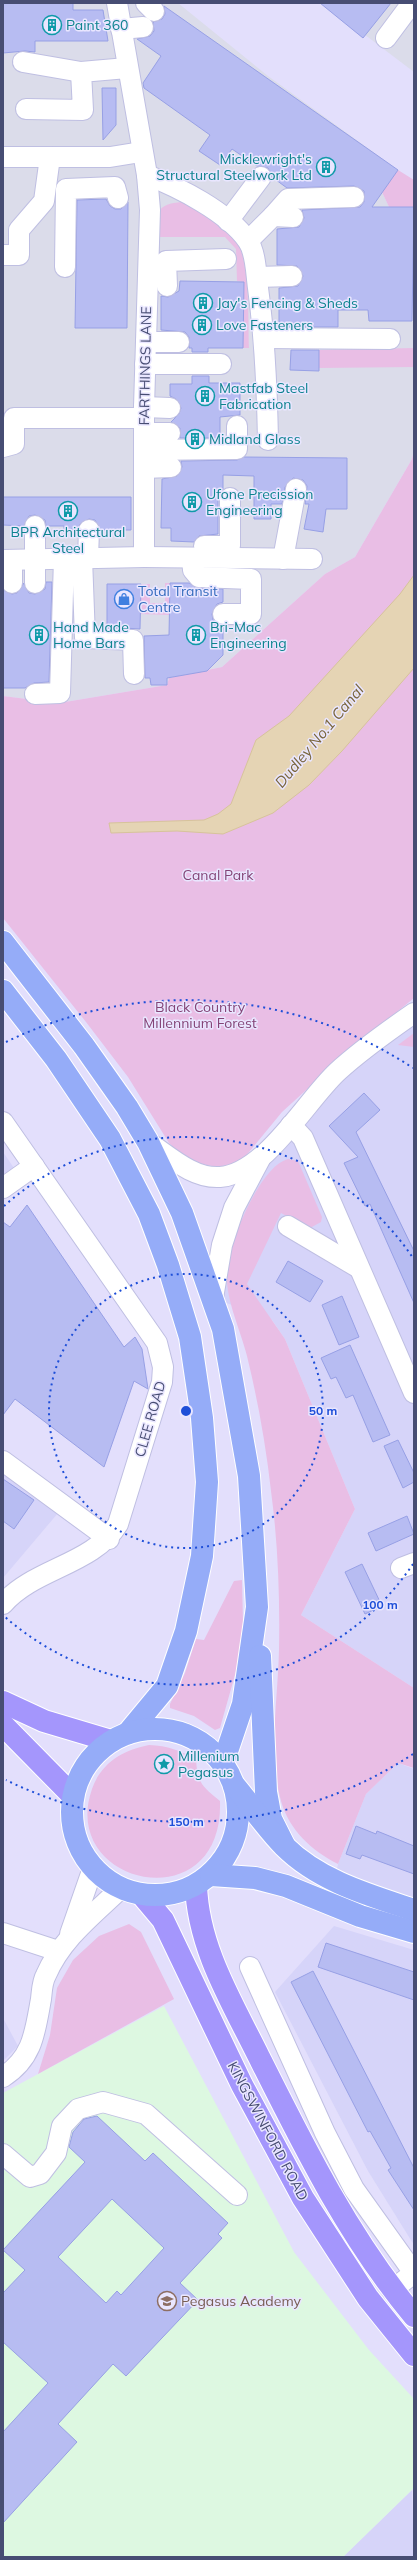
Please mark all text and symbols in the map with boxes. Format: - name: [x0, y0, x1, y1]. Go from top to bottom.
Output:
- building icon: Paint 360: [41, 14, 63, 36]
- place label: Paint 360: [66, 16, 128, 34]
- place label: Micklewright's Structural Steelwork Ltd: [156, 150, 312, 184]
- building icon: Micklewright's Structural Steelwork Ltd: [315, 156, 337, 178]
- building icon: Jay's Fencing & Sheds: [192, 292, 214, 314]
- place label: Jay's Fencing & Sheds: [217, 294, 358, 312]
- street label: FARTHINGS LANE: [135, 306, 155, 426]
- building icon: Love Fasteners: [191, 314, 213, 336]
- place label: Love Fasteners: [216, 316, 313, 334]
- place label: Mastfab Steel Fabrication: [219, 379, 308, 413]
- building icon: Mastfab Steel Fabrication: [194, 385, 216, 407]
- building icon: Midland Glass: [184, 428, 206, 450]
- place label: Midland Glass: [209, 430, 301, 448]
- place label: Ufone Precission Engineering: [206, 485, 314, 519]
- building icon: Ufone Precission Engineering: [181, 491, 203, 513]
- building icon: BPR Architectural Steel: [57, 500, 79, 522]
- place label: BPR Architectural Steel: [11, 523, 125, 557]
- place label: Total Transit Centre: [138, 582, 218, 616]
- shop icon: Total Transit Centre: [113, 588, 135, 610]
- place label: Hand Made Home Bars: [53, 618, 129, 652]
- place label: Bri-Mac Engineering: [210, 618, 287, 652]
- building icon: Hand Made Home Bars: [28, 624, 50, 646]
- building icon: Bri-Mac Engineering: [185, 624, 207, 646]
- water label: Dudley No.1 Canal: [270, 680, 368, 791]
- park label: Canal Park: [183, 866, 254, 884]
- park label: Black Country Millennium Forest: [143, 998, 257, 1032]
- street label: CLEE ROAD: [131, 1379, 169, 1459]
- text: 50 m: [309, 1403, 337, 1418]
- centre of rings: [179, 1404, 193, 1418]
- text: 100 m: [362, 1597, 398, 1612]
- place label: Millenium Pegasus: [178, 1747, 240, 1781]
- place icon: Millenium Pegasus: [153, 1753, 175, 1775]
- text: 150 m: [168, 1814, 204, 1829]
- street label: KINGSWINFORD ROAD: [224, 2058, 312, 2204]
- school or university icon: Pegasus Academy: [156, 2290, 178, 2312]
- place label: Pegasus Academy: [181, 2292, 302, 2310]

